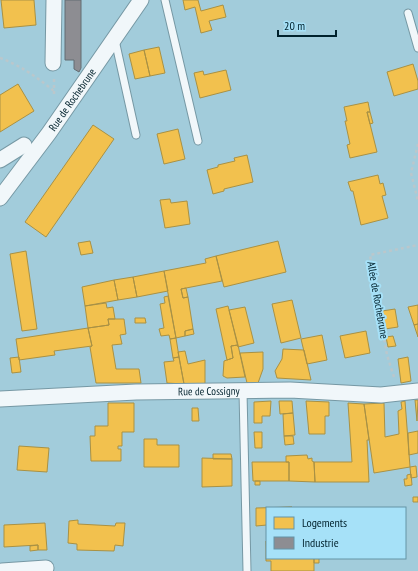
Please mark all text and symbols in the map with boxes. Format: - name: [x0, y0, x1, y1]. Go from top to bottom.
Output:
- scale bar: [278, 12, 336, 38]
- text: 20 m: [284, 18, 305, 33]
- street label: Rue de Rochebrune: [45, 65, 99, 134]
- street label: Allée de Rochebrune: [364, 260, 392, 340]
- street label: Rue de Cossigny: [178, 384, 241, 398]
- legend: [266, 507, 406, 559]
- text: Logements: [302, 515, 347, 530]
- text: Industrie: [302, 535, 339, 550]

